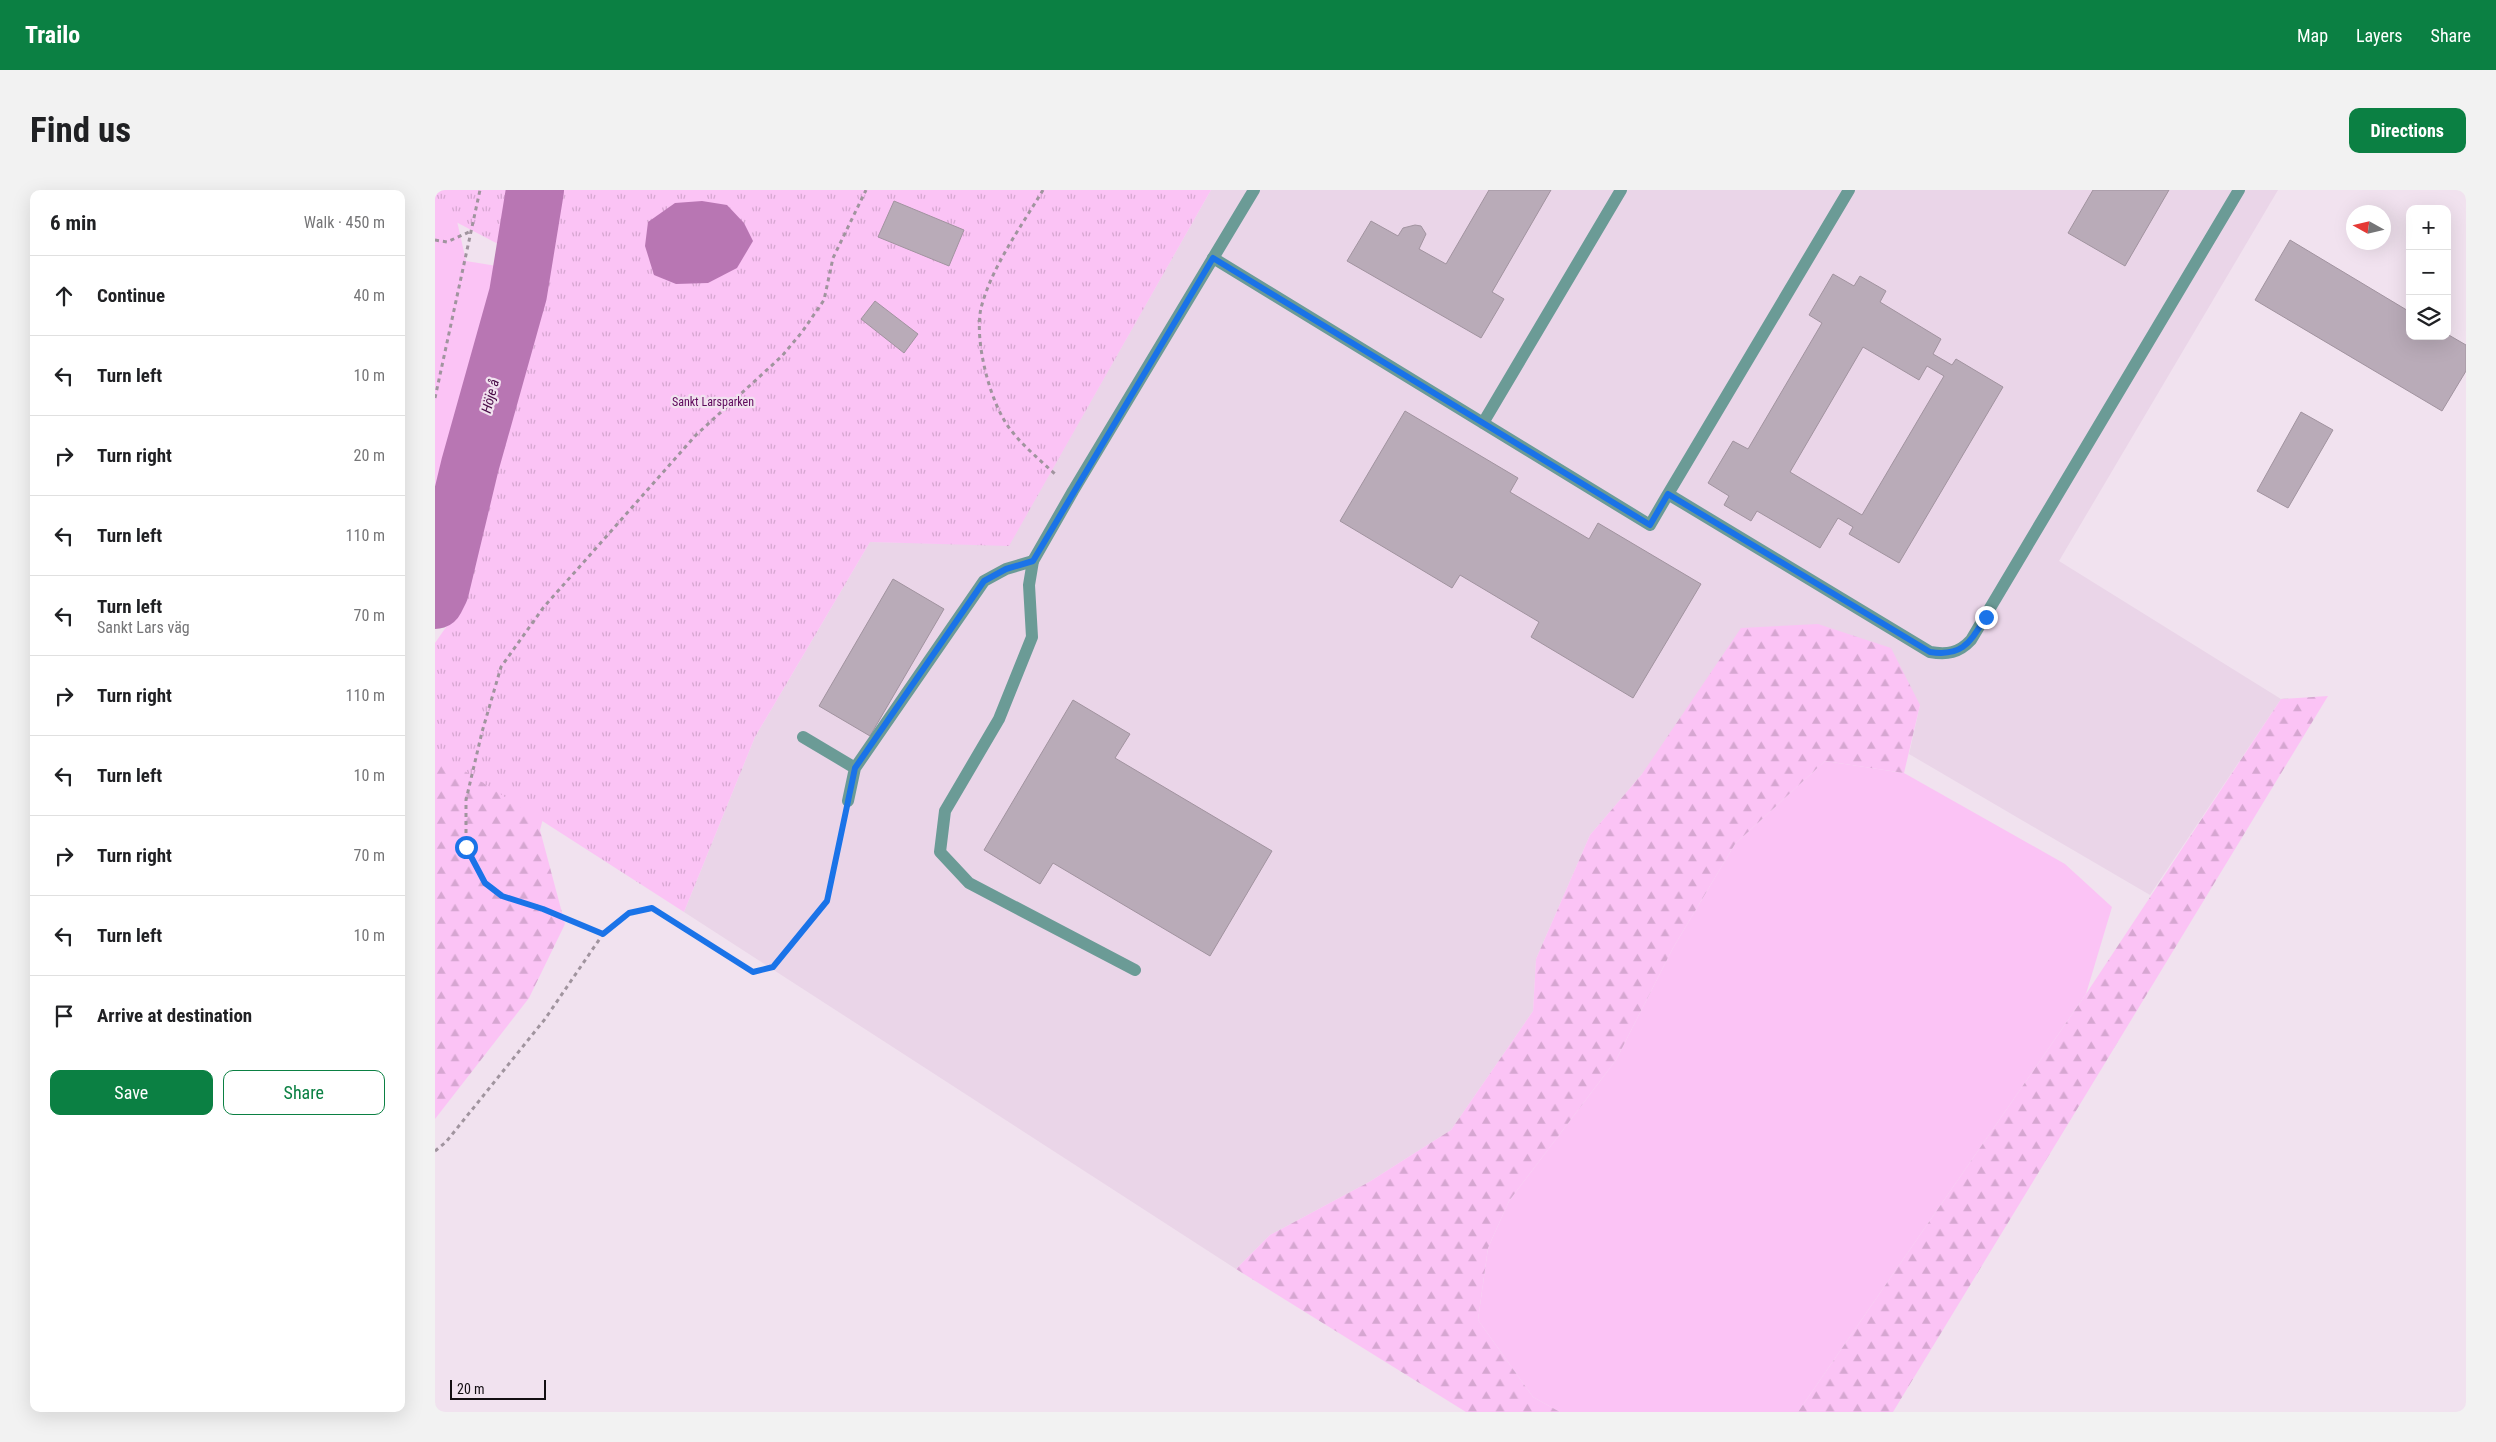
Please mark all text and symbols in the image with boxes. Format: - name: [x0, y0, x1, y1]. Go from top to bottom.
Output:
- text: Trailo: [25, 21, 80, 49]
- text: Map: [2297, 25, 2328, 46]
- text: Layers: [2356, 25, 2403, 46]
- text: Share: [2431, 25, 2471, 46]
- button: Directions: [2349, 108, 2466, 153]
- text: Find us: [30, 110, 131, 151]
- north arrow: [2346, 205, 2391, 250]
- map controls: [2406, 205, 2451, 340]
- button: +: [2406, 205, 2451, 250]
- text: 6 min: [50, 211, 97, 235]
- text: Walk · 450 m: [304, 213, 385, 232]
- button: −: [2406, 250, 2451, 295]
- icon: ahead: [50, 282, 78, 310]
- text: Continue: [97, 284, 165, 307]
- text: 40 m: [353, 286, 385, 305]
- button: layers: [2406, 295, 2451, 340]
- icon: left: [50, 362, 78, 390]
- text: Turn left: [97, 364, 162, 387]
- text: 10 m: [353, 366, 385, 385]
- water label: Höje å: [478, 377, 502, 415]
- park label: Sankt Larsparken: [672, 395, 754, 409]
- icon: right: [50, 442, 78, 470]
- text: Turn right: [97, 444, 172, 467]
- text: 20 m: [353, 446, 385, 465]
- icon: left: [50, 522, 78, 550]
- text: Turn left: [97, 524, 162, 547]
- text: 110 m: [346, 526, 385, 545]
- text: Turn left: [97, 595, 162, 618]
- icon: left: [50, 602, 78, 630]
- text: 70 m: [353, 606, 385, 625]
- route end: [1975, 606, 1998, 629]
- text: Sankt Lars väg: [97, 618, 190, 637]
- icon: right: [50, 682, 78, 710]
- text: Turn right: [97, 684, 172, 707]
- text: 110 m: [346, 686, 385, 705]
- icon: left: [50, 762, 78, 790]
- text: Turn left: [97, 764, 162, 787]
- text: 10 m: [353, 766, 385, 785]
- route start: [455, 836, 478, 859]
- icon: right: [50, 842, 78, 870]
- text: Turn right: [97, 844, 172, 867]
- text: 70 m: [353, 846, 385, 865]
- icon: left: [50, 922, 78, 950]
- text: Turn left: [97, 924, 162, 947]
- text: 10 m: [353, 926, 385, 945]
- icon: arrive: [50, 1002, 78, 1030]
- text: Arrive at destination: [97, 1004, 252, 1027]
- button: Save: [50, 1070, 213, 1115]
- button: Share: [223, 1070, 385, 1115]
- scale bar: [450, 1377, 546, 1400]
- text: 20 m: [457, 1381, 485, 1397]

